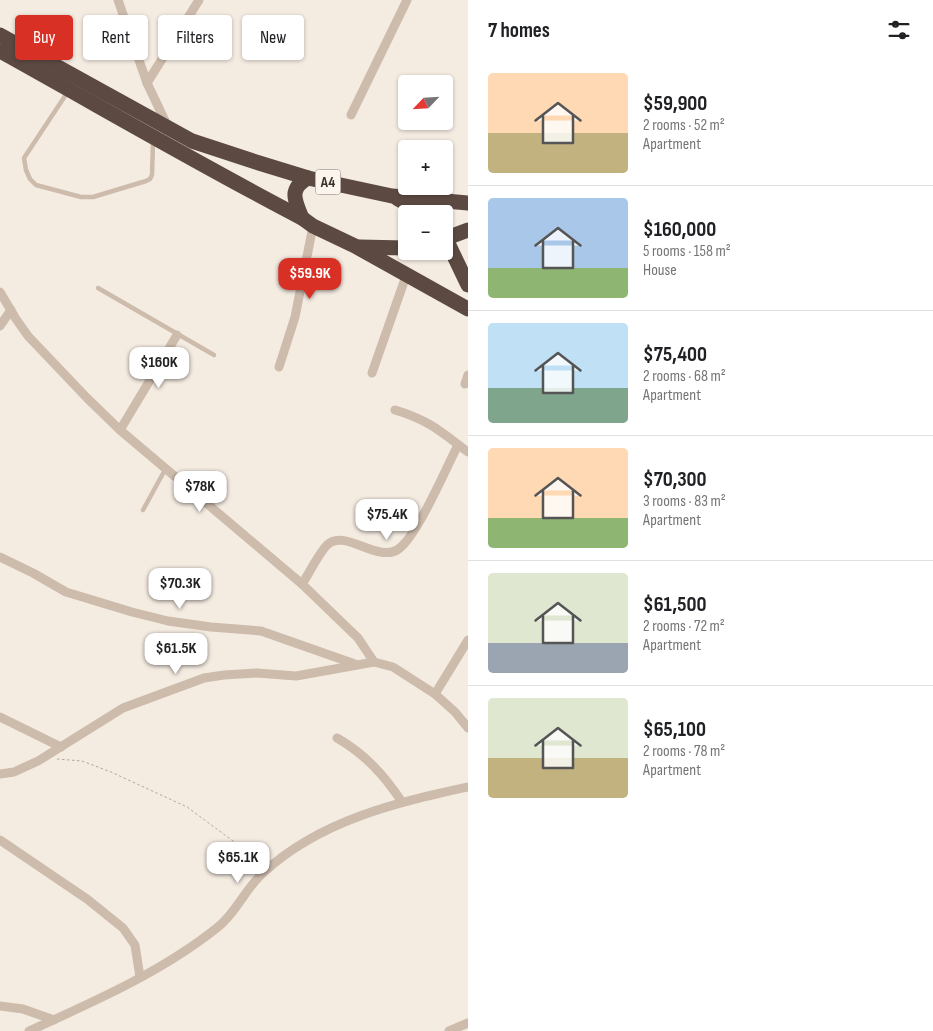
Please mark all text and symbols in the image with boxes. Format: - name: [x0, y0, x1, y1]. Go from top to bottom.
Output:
- chip: Buy: [15, 15, 73, 60]
- chip: Rent: [83, 15, 148, 60]
- chip: Filters: [158, 15, 232, 60]
- chip: New: [242, 15, 304, 60]
- icon: filters: [885, 16, 913, 44]
- text: 7 homes: [488, 18, 550, 43]
- north arrow: [398, 75, 452, 130]
- map controls: [398, 75, 453, 260]
- text: $59,900: [643, 91, 707, 116]
- icon: home: [528, 93, 588, 153]
- text: 2 rooms · 52 m²: [643, 116, 725, 135]
- text: Apartment: [643, 135, 701, 154]
- button: +: [398, 140, 453, 195]
- road number: A4: [316, 170, 340, 194]
- button: −: [398, 205, 453, 260]
- text: $160,000: [643, 217, 716, 242]
- icon: home: [528, 218, 588, 278]
- text: 5 rooms · 158 m²: [643, 242, 731, 261]
- pin: $59.9K: [269, 258, 351, 300]
- text: House: [643, 261, 677, 280]
- text: $59.9K: [289, 264, 331, 283]
- text: $75,400: [643, 342, 707, 367]
- icon: home: [528, 343, 588, 403]
- pin: $160K: [124, 346, 194, 389]
- text: $160K: [140, 353, 178, 372]
- text: 2 rooms · 68 m²: [643, 367, 726, 386]
- text: Apartment: [643, 386, 701, 405]
- text: $70,300: [643, 467, 707, 492]
- icon: home: [528, 468, 588, 528]
- pin: $78K: [170, 470, 230, 513]
- text: $78K: [185, 477, 215, 496]
- text: 3 rooms · 83 m²: [643, 492, 726, 511]
- pin: $75.4K: [346, 498, 428, 541]
- text: $75.4K: [366, 505, 408, 524]
- text: Apartment: [643, 511, 701, 530]
- pin: $70.3K: [139, 568, 221, 610]
- text: $70.3K: [159, 574, 201, 593]
- text: $61,500: [643, 592, 707, 617]
- icon: home: [528, 593, 588, 653]
- text: 2 rooms · 72 m²: [643, 617, 725, 636]
- pin: $61.5K: [135, 632, 217, 675]
- text: Apartment: [643, 636, 701, 655]
- text: $61.5K: [156, 639, 196, 658]
- text: $65,100: [643, 717, 706, 742]
- icon: home: [528, 718, 588, 778]
- text: 2 rooms · 78 m²: [643, 742, 725, 761]
- text: Apartment: [643, 761, 701, 780]
- pin: $65.1K: [197, 842, 279, 884]
- text: $65.1K: [218, 848, 258, 867]

